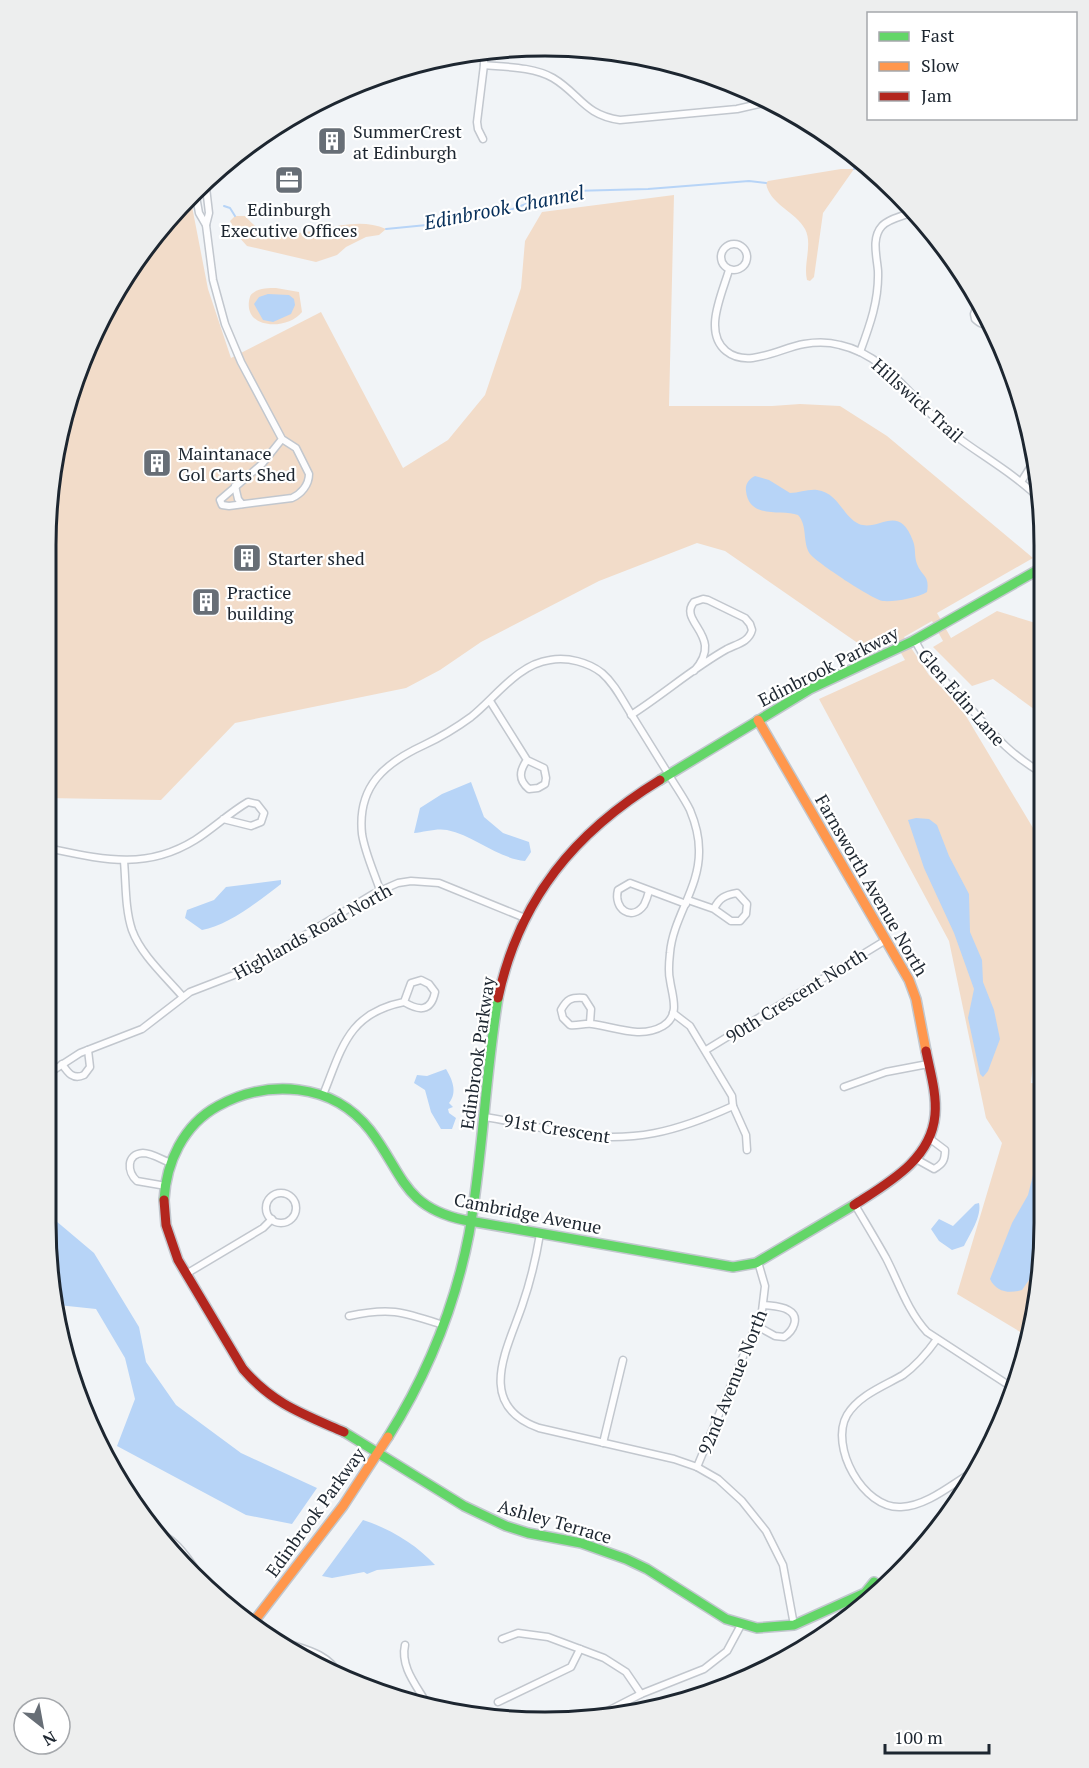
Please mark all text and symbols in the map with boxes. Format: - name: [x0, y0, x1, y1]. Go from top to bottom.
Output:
- legend: [867, 12, 1077, 120]
- text: Fast: [921, 23, 955, 47]
- text: Slow: [921, 53, 960, 77]
- text: Jam: [921, 83, 952, 107]
- place label: SummerCrest at Edinburgh: [353, 119, 462, 164]
- building icon: SummerCrest at Edinburgh: [316, 125, 348, 157]
- office icon: Edinburgh Executive Offices: [273, 164, 305, 196]
- water label: Edinbrook Channel: [421, 178, 587, 236]
- place label: Edinburgh Executive Offices: [221, 197, 357, 242]
- street label: Hillswick Trail: [867, 353, 969, 447]
- place label: Maintanace Gol Carts Shed: [178, 441, 296, 486]
- building icon: Maintanace Gol Carts Shed: [141, 447, 173, 479]
- building icon: Starter shed: [231, 542, 263, 574]
- place label: Starter shed: [268, 546, 365, 570]
- place label: Practice building: [227, 580, 294, 625]
- building icon: Practice building: [190, 586, 222, 618]
- street label: Edinbrook Parkway: [754, 620, 903, 712]
- street label: Glen Edin Lane: [913, 643, 1011, 751]
- street label: Farnsworth Avenue North: [810, 790, 934, 981]
- street label: Highlands Road North: [228, 877, 396, 985]
- street label: 90th Crescent North: [721, 942, 872, 1048]
- street label: Edinbrook Parkway: [454, 974, 500, 1131]
- street label: 91st Crescent: [502, 1108, 612, 1148]
- street label: Cambridge Avenue: [452, 1187, 604, 1239]
- street label: 92nd Avenue North: [692, 1305, 772, 1458]
- street label: Edinbrook Parkway: [260, 1442, 371, 1581]
- street label: Ashley Terrace: [495, 1493, 615, 1549]
- north arrow: [12, 1696, 72, 1756]
- scale bar: [885, 1717, 988, 1755]
- text: 100 m: [894, 1725, 943, 1749]
- text: N: [39, 1726, 61, 1751]

